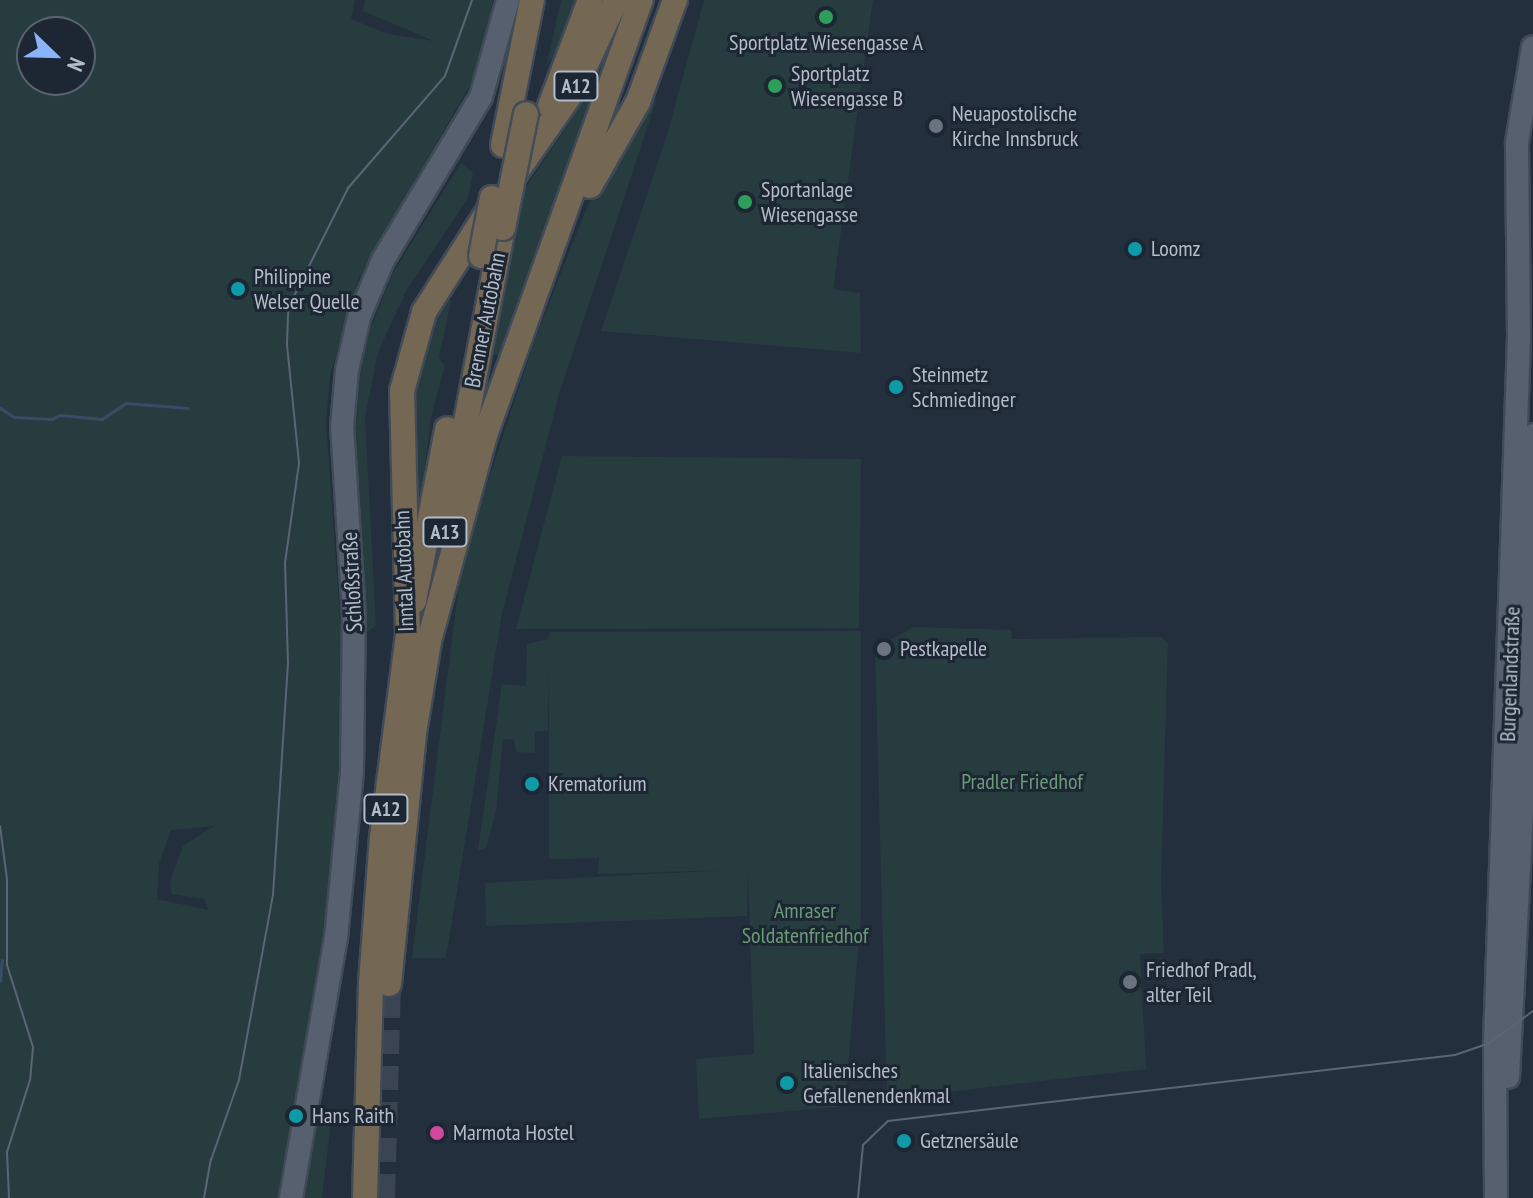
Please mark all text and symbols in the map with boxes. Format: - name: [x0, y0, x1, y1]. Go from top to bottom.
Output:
- marker: Sportplatz Wiesengasse A: [817, 8, 835, 26]
- north arrow: [16, 16, 96, 96]
- place label: Sportplatz Wiesengasse A: [728, 30, 924, 56]
- text: N: [61, 54, 91, 76]
- place label: Sportplatz Wiesengasse B: [791, 60, 903, 112]
- road number: A12: [552, 70, 600, 102]
- marker: Sportplatz Wiesengasse B: [766, 77, 784, 95]
- place label: Neuapostolische Kirche Innsbruck: [952, 100, 1078, 152]
- marker: Neuapostolische Kirche Innsbruck: [927, 117, 945, 135]
- place label: Sportanlage Wiesengasse: [761, 176, 858, 228]
- marker: Sportanlage Wiesengasse: [736, 193, 754, 211]
- place label: Loomz: [1151, 236, 1200, 262]
- marker: Loomz: [1126, 240, 1144, 258]
- street label: Brenner Autobahn: [459, 250, 511, 390]
- place label: Philippine Welser Quelle: [254, 263, 359, 314]
- marker: Philippine Welser Quelle: [229, 280, 247, 298]
- place label: Steinmetz Schmiedinger: [912, 361, 1016, 412]
- marker: Steinmetz Schmiedinger: [887, 378, 905, 396]
- street label: Inntal Autobahn: [389, 510, 419, 632]
- road number: A13: [421, 516, 469, 548]
- street label: Schloßstraße: [336, 531, 368, 633]
- street label: Burgenlandstraße: [1494, 606, 1526, 742]
- place label: Pestkapelle: [900, 636, 987, 662]
- marker: Pestkapelle: [875, 640, 893, 658]
- park label: Pradler Friedhof: [961, 769, 1083, 795]
- place label: Krematorium: [548, 771, 647, 797]
- marker: Krematorium: [523, 775, 541, 793]
- road number: A12: [362, 793, 410, 825]
- park label: Amraser Soldatenfriedhof: [742, 897, 868, 948]
- place label: Friedhof Pradl, alter Teil: [1146, 956, 1257, 1008]
- marker: Friedhof Pradl, alter Teil: [1121, 973, 1139, 991]
- place label: Italienisches Gefallenendenkmal: [803, 1057, 950, 1108]
- marker: Italienisches Gefallenendenkmal: [778, 1074, 796, 1092]
- place label: Hans Raith: [312, 1103, 394, 1129]
- marker: Hans Raith: [287, 1107, 305, 1125]
- place label: Marmota Hostel: [453, 1120, 574, 1146]
- marker: Marmota Hostel: [428, 1124, 446, 1142]
- place label: Getznersäule: [920, 1128, 1019, 1154]
- marker: Getznersäule: [895, 1132, 913, 1150]

